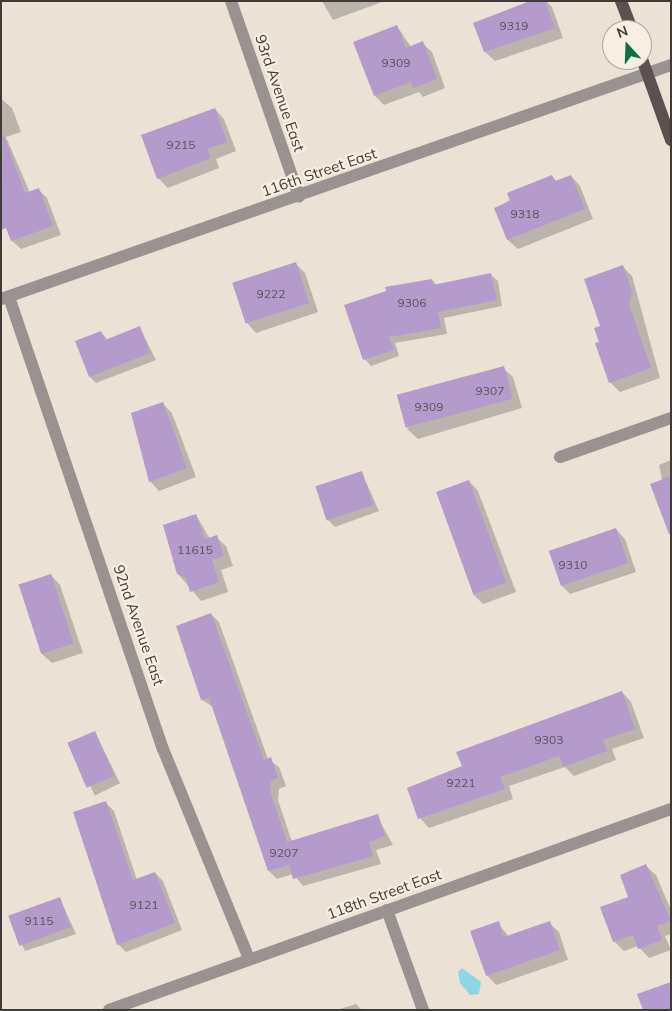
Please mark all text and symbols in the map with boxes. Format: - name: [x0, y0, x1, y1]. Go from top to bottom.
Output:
- house number: 9319: [500, 19, 528, 33]
- north arrow: [602, 20, 652, 70]
- text: N: [614, 22, 630, 42]
- street label: 93rd Avenue East: [252, 32, 308, 154]
- house number: 9309: [382, 56, 410, 70]
- house number: 9215: [167, 138, 195, 152]
- street label: 116th Street East: [259, 144, 379, 200]
- house number: 9318: [511, 207, 539, 221]
- house number: 9222: [257, 287, 285, 301]
- house number: 9306: [398, 296, 426, 310]
- house number: 9307: [476, 384, 504, 398]
- house number: 9309: [415, 400, 443, 414]
- house number: 11615: [177, 543, 213, 557]
- house number: 9310: [559, 558, 587, 572]
- street label: 92nd Avenue East: [110, 562, 168, 688]
- house number: 9303: [535, 733, 563, 747]
- house number: 9221: [447, 776, 475, 790]
- house number: 9207: [270, 846, 298, 860]
- street label: 118th Street East: [324, 865, 444, 923]
- house number: 9121: [130, 898, 158, 912]
- house number: 9115: [25, 914, 53, 928]

